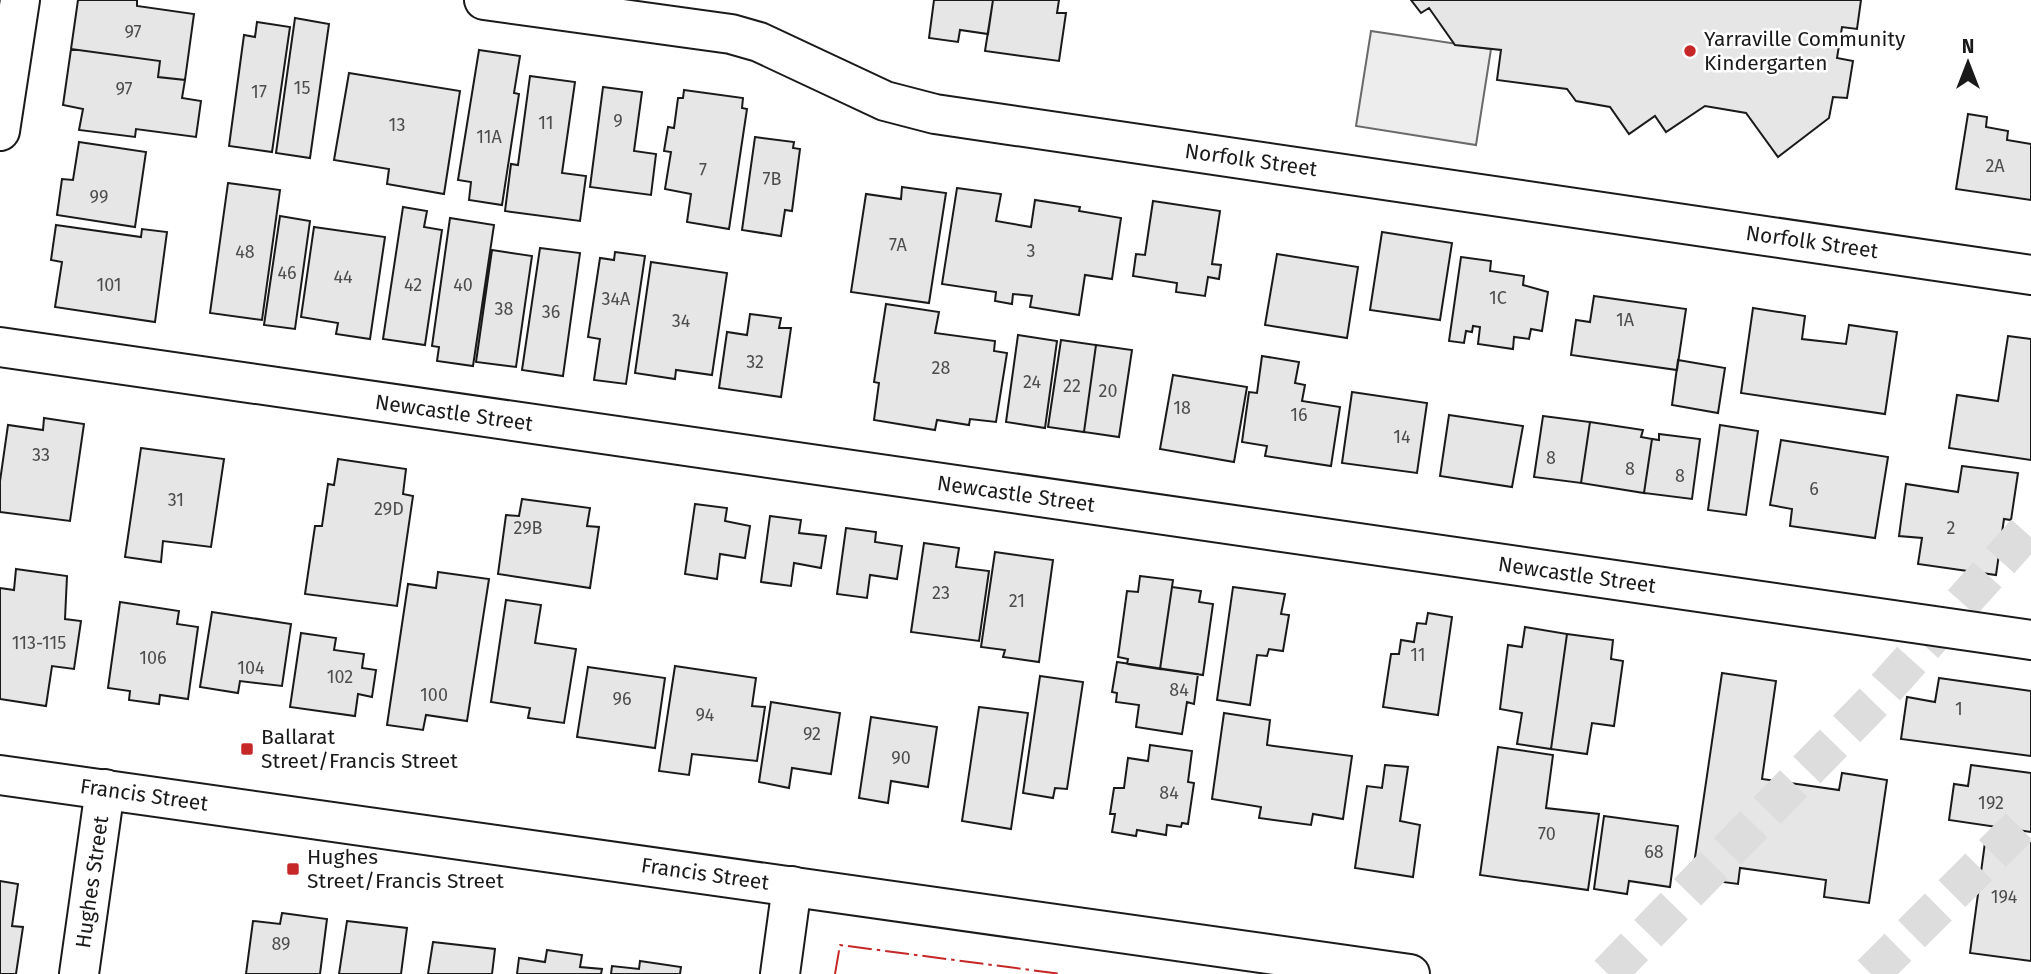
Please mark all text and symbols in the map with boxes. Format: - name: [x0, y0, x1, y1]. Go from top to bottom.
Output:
- house number: 97: [124, 21, 142, 43]
- place label: Yarraville Community Kindergarten: [1704, 26, 1906, 76]
- north arrow: [1933, 28, 2003, 98]
- text: N: [1962, 35, 1974, 58]
- marker: Yarraville Community Kindergarten: [1682, 43, 1698, 59]
- house number: 15: [294, 77, 310, 99]
- house number: 97: [115, 78, 133, 100]
- house number: 17: [251, 81, 267, 103]
- house number: 9: [613, 110, 623, 132]
- house number: 11: [538, 112, 554, 134]
- house number: 13: [389, 114, 405, 136]
- house number: 11A: [476, 126, 503, 148]
- street label: Norfolk Street: [1183, 138, 1319, 182]
- house number: 2A: [1985, 155, 2005, 177]
- house number: 7: [699, 159, 707, 181]
- house number: 7B: [763, 168, 782, 190]
- house number: 99: [90, 186, 108, 208]
- street label: Norfolk Street: [1744, 220, 1880, 264]
- house number: 7A: [889, 234, 908, 256]
- house number: 3: [1027, 240, 1035, 262]
- house number: 48: [235, 241, 255, 263]
- house number: 46: [277, 262, 297, 284]
- house number: 44: [333, 266, 353, 288]
- house number: 101: [96, 274, 122, 296]
- house number: 42: [404, 274, 422, 296]
- house number: 40: [453, 274, 473, 296]
- house number: 1C: [1489, 287, 1507, 309]
- house number: 34A: [602, 288, 631, 310]
- house number: 38: [495, 298, 514, 320]
- house number: 36: [542, 301, 560, 323]
- house number: 1A: [1616, 309, 1635, 331]
- house number: 34: [672, 310, 691, 332]
- house number: 32: [746, 351, 764, 373]
- house number: 28: [932, 357, 950, 379]
- house number: 24: [1023, 371, 1041, 393]
- house number: 22: [1063, 375, 1081, 397]
- house number: 20: [1099, 380, 1117, 402]
- street label: Newcastle Street: [373, 389, 535, 437]
- house number: 18: [1173, 397, 1191, 419]
- house number: 16: [1290, 404, 1308, 426]
- house number: 14: [1393, 426, 1411, 448]
- house number: 33: [32, 444, 50, 466]
- house number: 8: [1546, 447, 1556, 469]
- house number: 8: [1625, 458, 1635, 480]
- house number: 8: [1675, 465, 1685, 487]
- street label: Newcastle Street: [935, 470, 1097, 518]
- house number: 6: [1809, 478, 1819, 500]
- house number: 31: [168, 489, 184, 511]
- house number: 29D: [374, 498, 404, 520]
- house number: 29B: [513, 517, 543, 539]
- house number: 2: [1947, 517, 1956, 539]
- street label: Newcastle Street: [1496, 551, 1658, 599]
- house number: 23: [932, 582, 950, 604]
- house number: 21: [1009, 590, 1025, 612]
- house number: 113-115: [12, 632, 66, 654]
- house number: 11: [1410, 644, 1426, 666]
- house number: 106: [139, 647, 167, 669]
- house number: 104: [237, 657, 265, 679]
- house number: 102: [327, 666, 353, 688]
- house number: 84: [1169, 679, 1189, 701]
- house number: 100: [420, 684, 448, 706]
- house number: 96: [612, 688, 632, 710]
- house number: 1: [1955, 698, 1963, 720]
- house number: 94: [696, 704, 715, 726]
- house number: 92: [803, 723, 821, 745]
- place label: Ballarat Street/Francis Street: [261, 724, 458, 774]
- marker: Ballarat Street/Francis Street: [239, 741, 255, 757]
- house number: 90: [891, 747, 911, 769]
- street label: Francis Street: [78, 773, 210, 817]
- house number: 84: [1159, 782, 1179, 804]
- house number: 192: [1978, 792, 2004, 814]
- street label: Hughes Street: [70, 814, 114, 950]
- house number: 70: [1538, 823, 1556, 845]
- house number: 68: [1644, 841, 1664, 863]
- place label: Hughes Street/Francis Street: [307, 844, 504, 894]
- street label: Francis Street: [639, 852, 771, 896]
- marker: Hughes Street/Francis Street: [285, 861, 301, 877]
- house number: 194: [1991, 886, 2018, 908]
- house number: 89: [271, 933, 291, 955]

